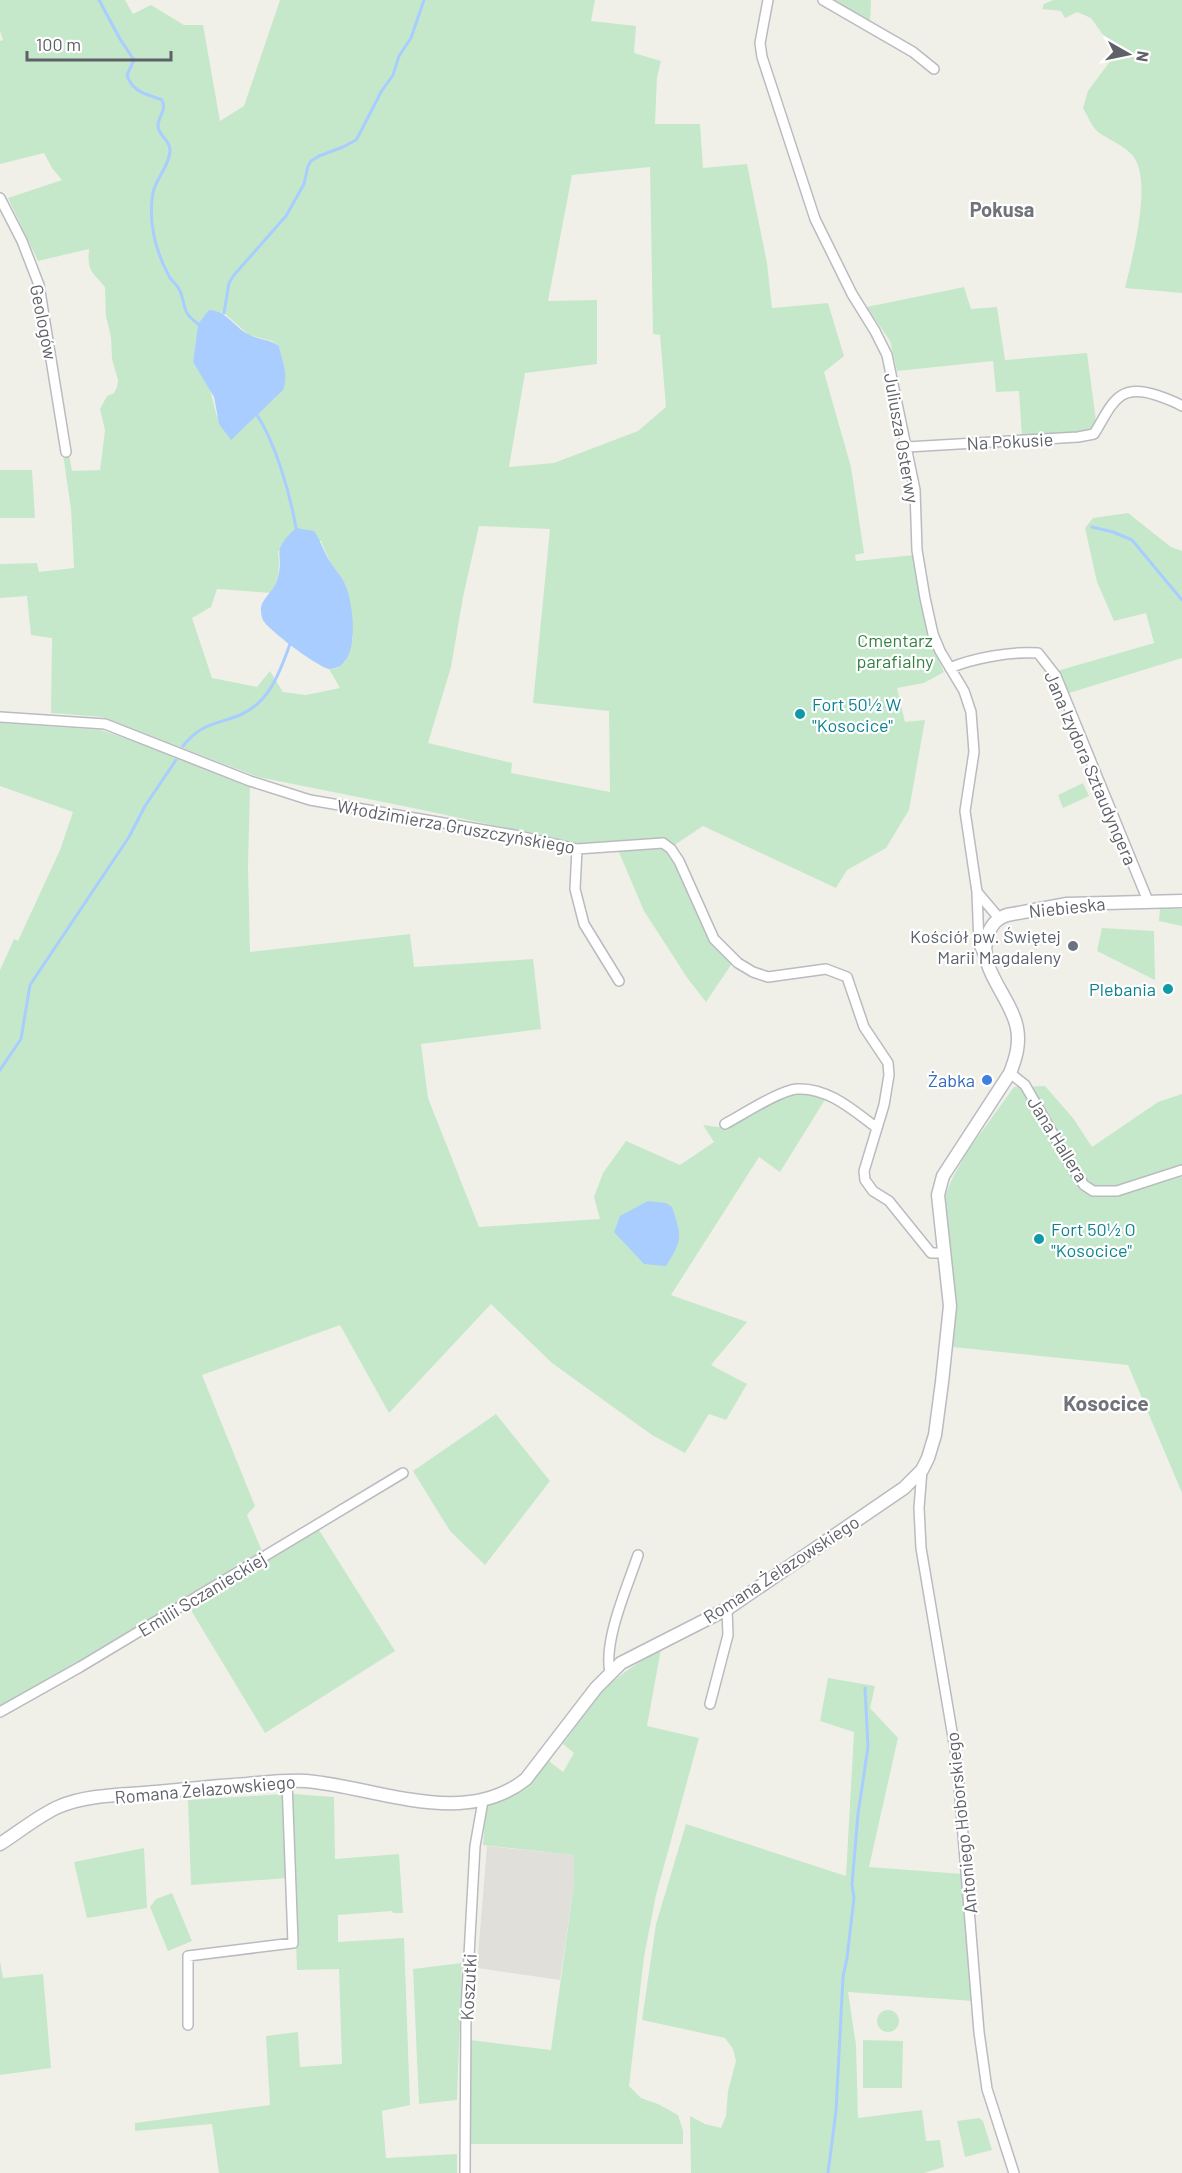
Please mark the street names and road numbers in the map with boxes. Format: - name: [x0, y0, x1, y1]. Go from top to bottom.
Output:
- street label: Geologów: [26, 282, 62, 362]
- street label: Juliusza Osterwy: [880, 371, 924, 505]
- street label: Na Pokusie: [966, 428, 1054, 454]
- street label: Jana Izydora Sztaudyngera: [1040, 668, 1142, 868]
- street label: Włodzimierza Gruszczyńskiego: [335, 794, 577, 858]
- street label: Niebieska: [1028, 892, 1106, 922]
- street label: Jana Hallera: [1023, 1092, 1093, 1186]
- street label: Romana Żelazowskiego: [699, 1510, 863, 1628]
- street label: Emilii Sczanieckiej: [134, 1547, 270, 1641]
- street label: Antoniego Hoborskiego: [941, 1731, 981, 1915]
- street label: Romana Żelazowskiego: [114, 1770, 296, 1808]
- street label: Koszutki: [455, 1953, 481, 2021]

